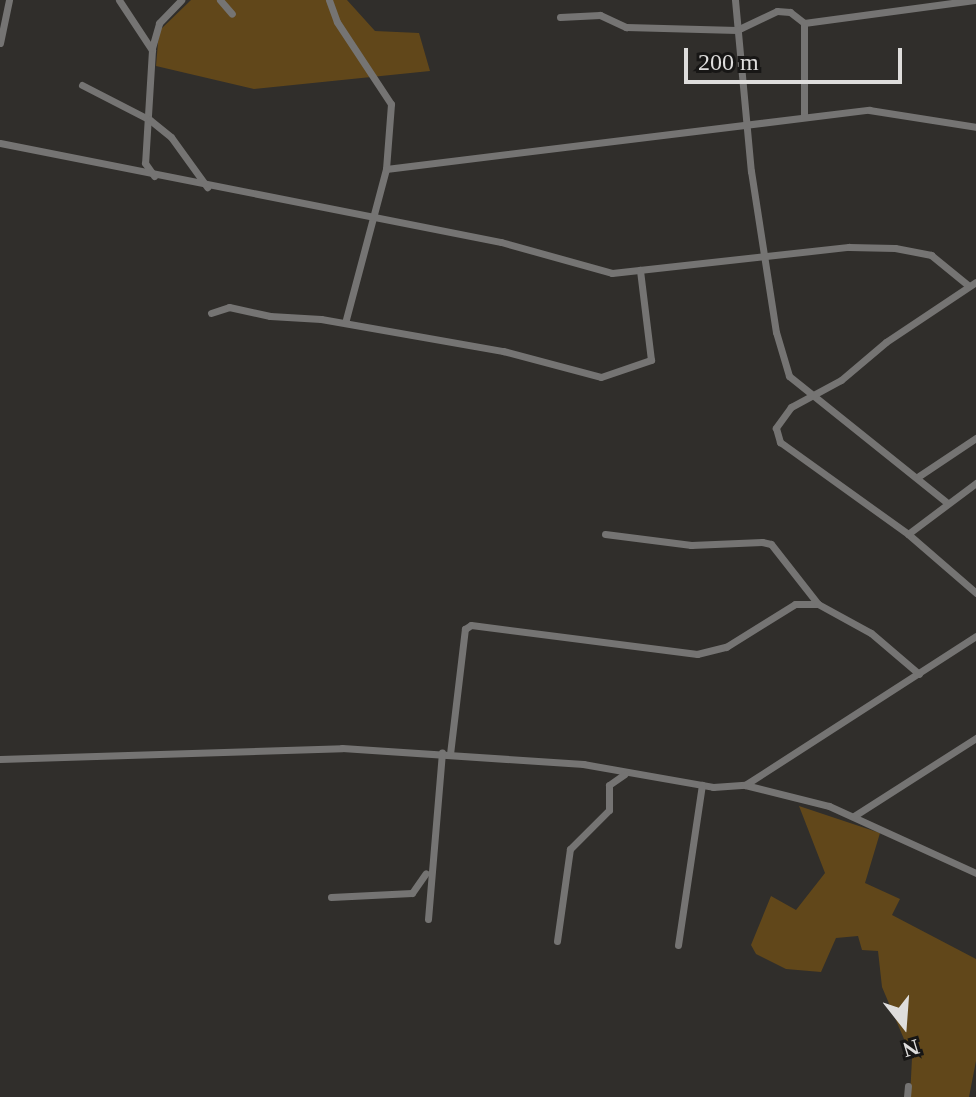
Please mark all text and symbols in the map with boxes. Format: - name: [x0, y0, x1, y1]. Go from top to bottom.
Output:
- scale bar: [688, 32, 906, 82]
- text: 200 m: [698, 49, 759, 75]
- north arrow: [864, 985, 944, 1065]
- text: N: [900, 1034, 922, 1063]

